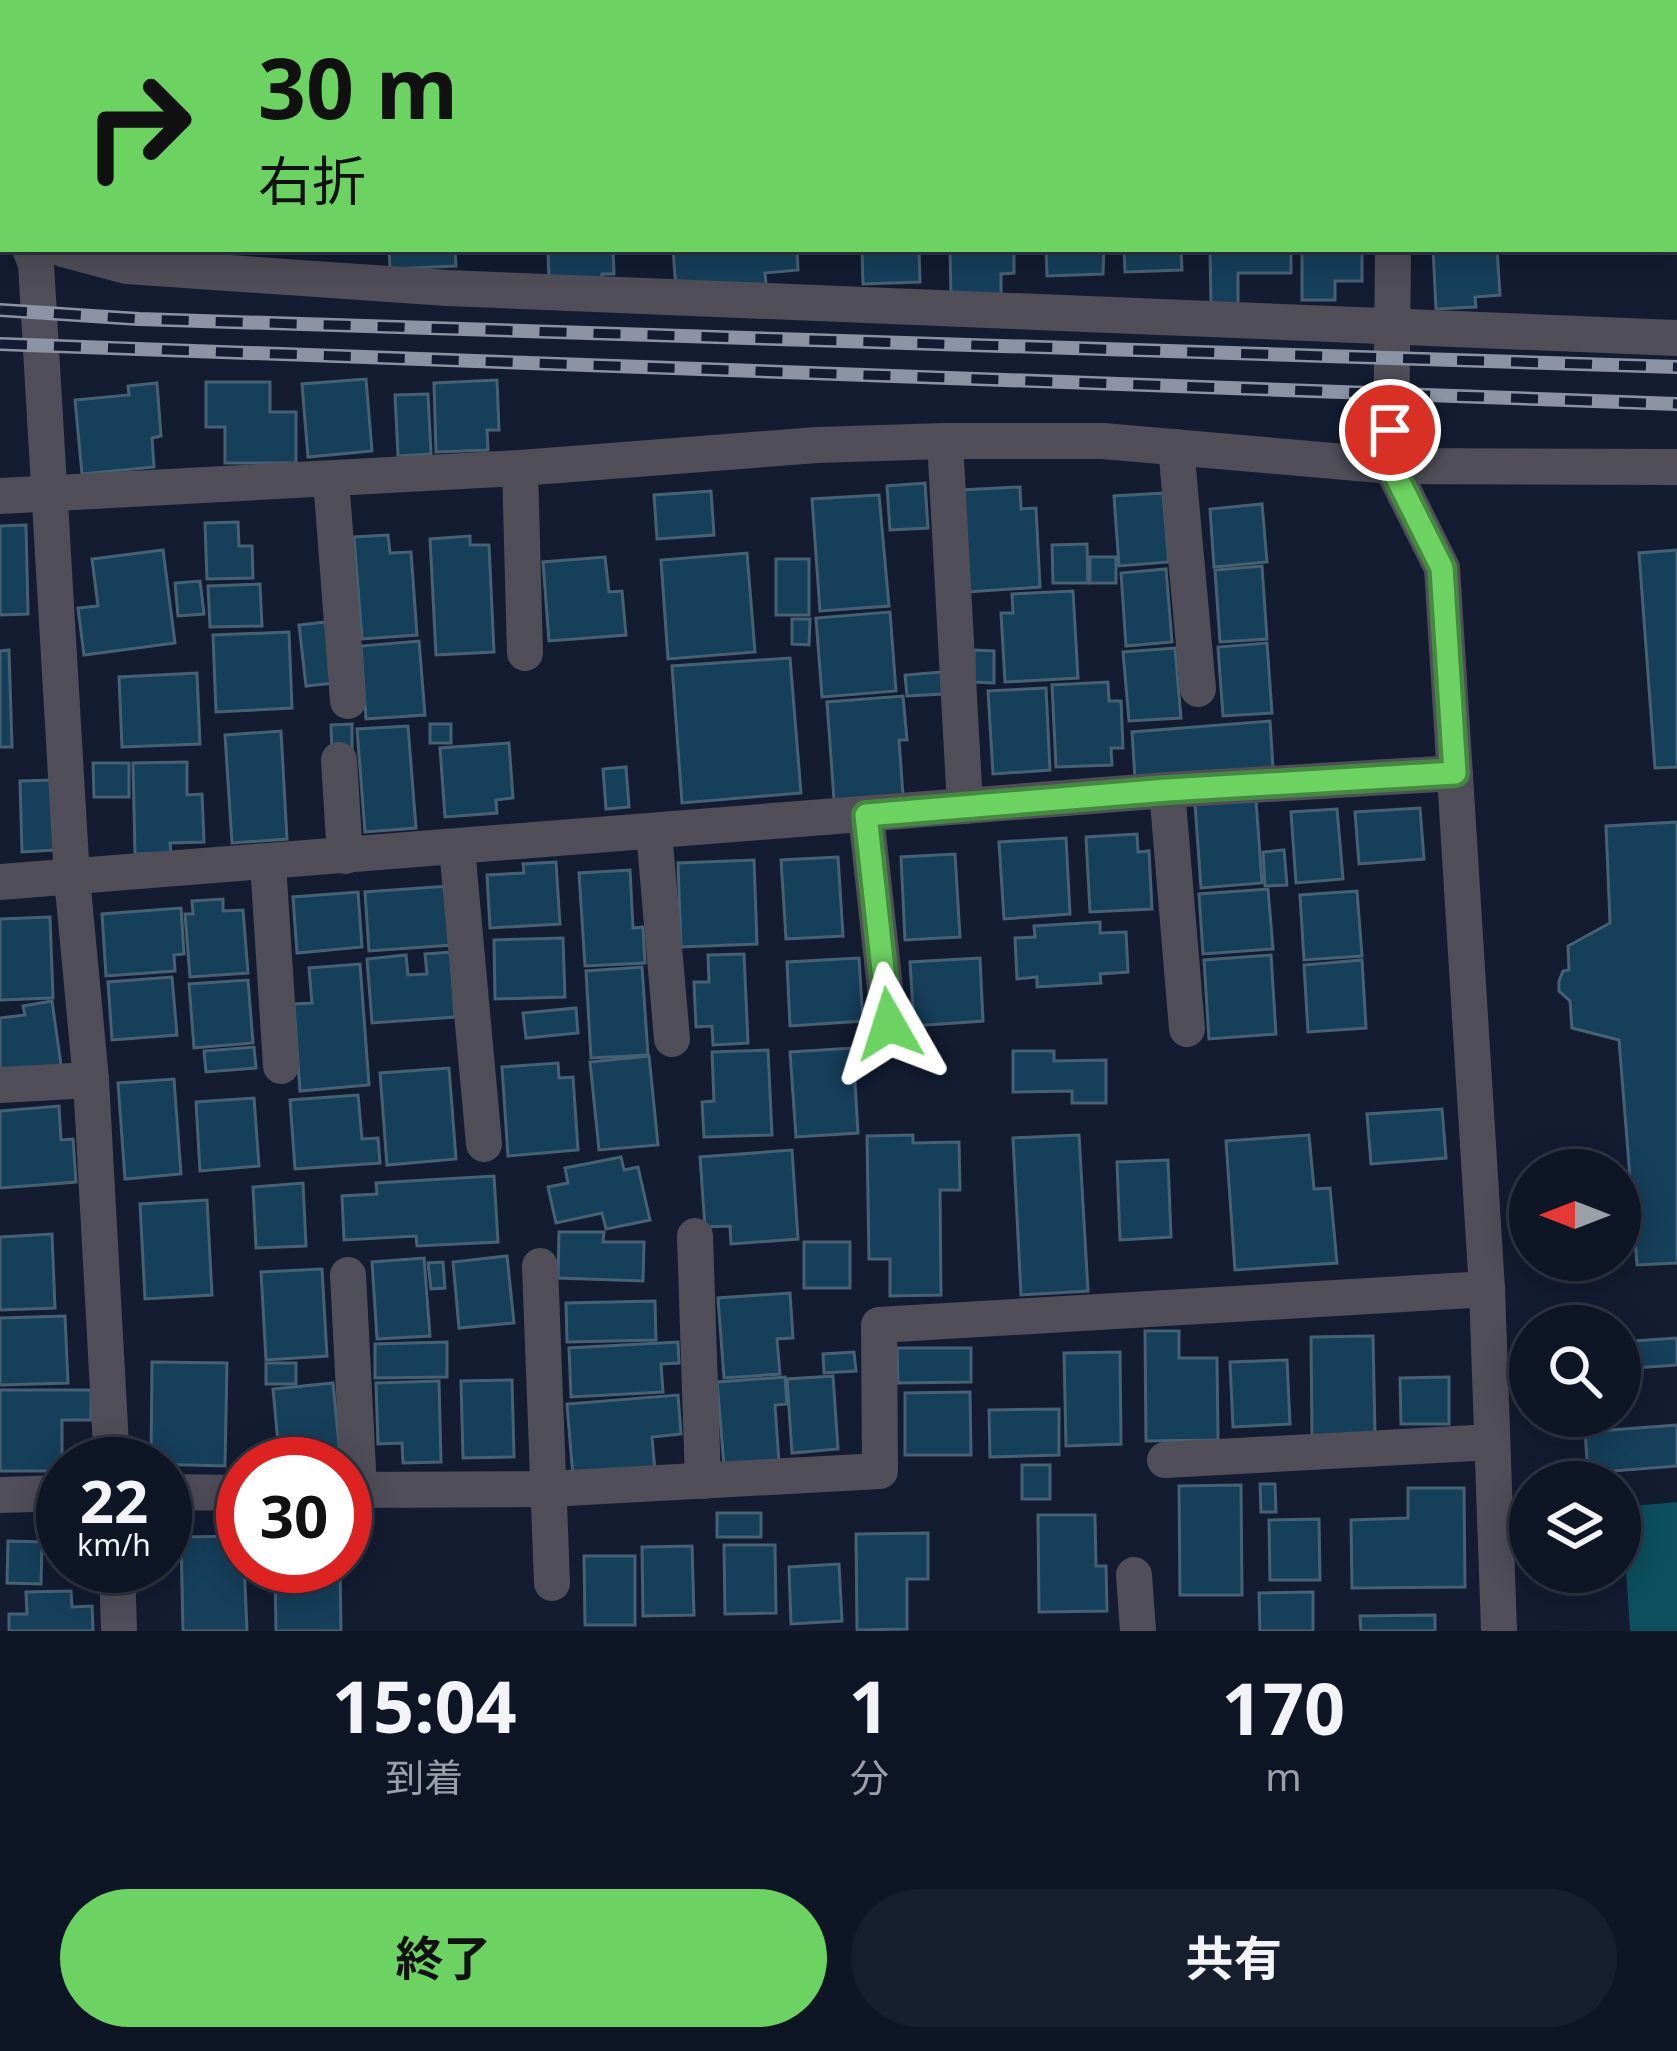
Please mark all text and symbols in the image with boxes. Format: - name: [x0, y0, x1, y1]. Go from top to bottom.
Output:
- text: 30 m: [258, 29, 458, 144]
- icon: right: [60, 48, 216, 204]
- text: 右折: [258, 143, 366, 217]
- pin: [1339, 379, 1441, 481]
- icon: arrive: [1357, 397, 1423, 463]
- position arrow: [826, 961, 952, 1087]
- north arrow: [1509, 1149, 1641, 1281]
- map controls: [1509, 1149, 1641, 1593]
- button: search: [1509, 1305, 1641, 1437]
- speed limit sign: 30: [216, 1437, 372, 1593]
- text: 22: [80, 1459, 148, 1541]
- button: layers: [1509, 1461, 1641, 1593]
- text: km/h: [77, 1524, 151, 1565]
- text: 15:04: [332, 1656, 517, 1754]
- text: 1: [849, 1656, 890, 1754]
- text: 170: [1222, 1658, 1345, 1756]
- text: m: [1265, 1749, 1302, 1802]
- text: 到着: [385, 1750, 463, 1803]
- text: 分: [850, 1750, 889, 1803]
- button: 終了: [60, 1889, 827, 2027]
- button: 共有: [851, 1889, 1617, 2027]

